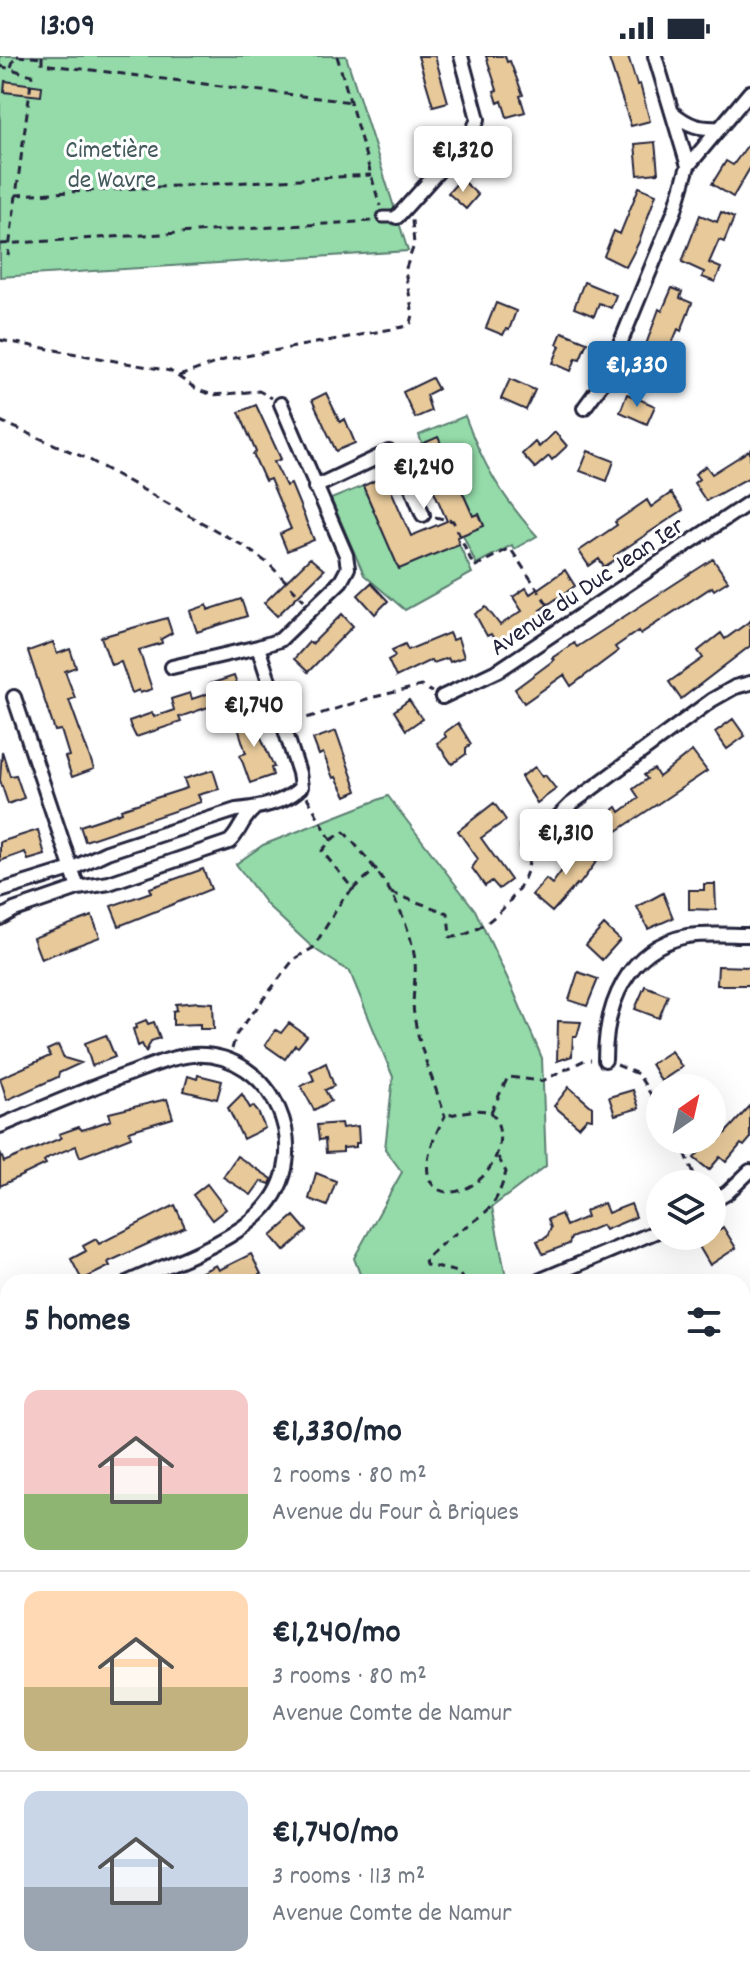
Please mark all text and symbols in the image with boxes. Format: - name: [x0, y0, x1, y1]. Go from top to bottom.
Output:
- text: 13:09: [40, 7, 95, 50]
- pin: €1,320: [398, 126, 528, 194]
- park label: Cimetière de Wavre: [65, 133, 159, 200]
- text: €1,320: [432, 133, 494, 170]
- pin: €1,330: [572, 341, 702, 409]
- text: €1,330: [606, 348, 668, 385]
- pin: €1,240: [359, 443, 489, 511]
- text: €1,240: [393, 450, 455, 487]
- street label: Avenue du Duc Jean Ier: [483, 509, 693, 667]
- pin: €1,740: [189, 681, 319, 749]
- text: €1,740: [224, 688, 284, 725]
- pin: €1,310: [501, 809, 631, 877]
- text: €1,310: [538, 816, 594, 853]
- north arrow: [646, 1074, 726, 1154]
- map controls: [646, 1074, 726, 1250]
- button: layers: [646, 1170, 726, 1250]
- text: 5 homes: [24, 1298, 131, 1347]
- icon: filters: [682, 1300, 726, 1344]
- text: €1,330/mo: [272, 1409, 402, 1458]
- icon: home: [88, 1422, 184, 1518]
- text: 2 rooms · 80 m²: [272, 1458, 427, 1495]
- text: Avenue du Four à Briques: [272, 1495, 519, 1532]
- text: €1,240/mo: [272, 1610, 401, 1659]
- icon: home: [88, 1623, 184, 1719]
- text: 3 rooms · 80 m²: [272, 1659, 427, 1696]
- text: Avenue Comte de Namur: [272, 1696, 512, 1733]
- text: €1,740/mo: [272, 1810, 399, 1859]
- icon: home: [88, 1823, 184, 1919]
- text: 3 rooms · 113 m²: [272, 1859, 425, 1896]
- text: Avenue Comte de Namur: [272, 1896, 512, 1933]

